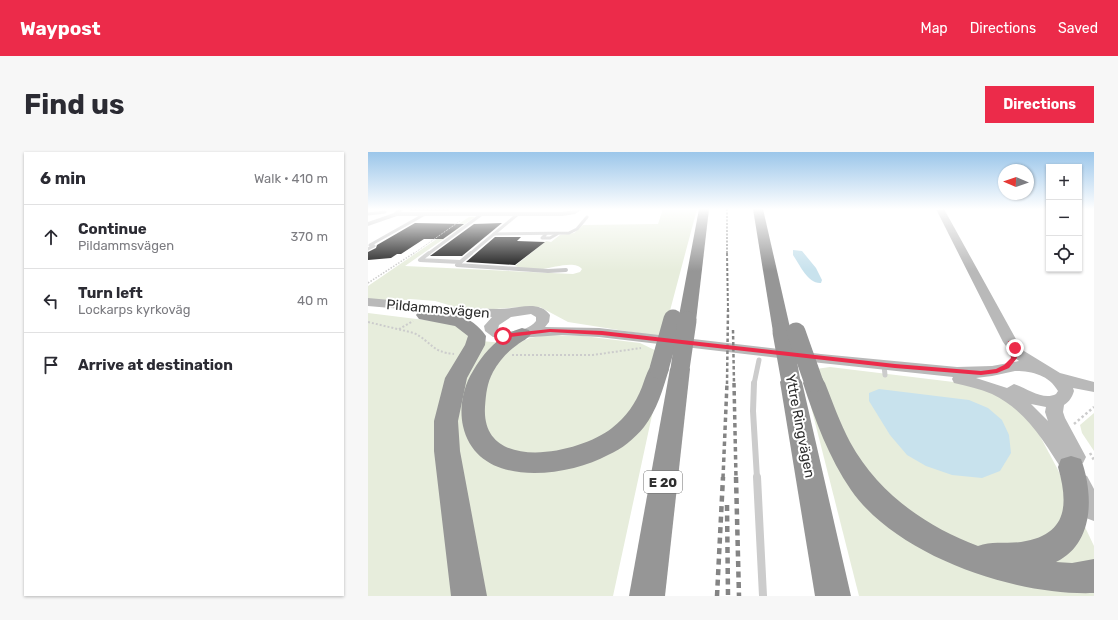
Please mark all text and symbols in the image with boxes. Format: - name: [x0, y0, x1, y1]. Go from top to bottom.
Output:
- text: Waypost: [20, 17, 101, 40]
- text: Map: [921, 20, 948, 37]
- text: Directions: [970, 20, 1036, 37]
- text: Saved: [1058, 20, 1098, 37]
- button: Directions: [985, 86, 1094, 123]
- text: Find us: [24, 88, 124, 121]
- north arrow: [998, 164, 1034, 200]
- map controls: [1046, 164, 1082, 272]
- button: +: [1046, 164, 1082, 200]
- text: 6 min: [40, 168, 86, 188]
- text: Walk · 410 m: [254, 171, 328, 186]
- button: −: [1046, 200, 1082, 236]
- text: Continue: [78, 220, 147, 238]
- icon: ahead: [40, 226, 62, 248]
- text: 370 m: [291, 229, 328, 244]
- button: locate: [1046, 236, 1082, 272]
- text: Pildammsvägen: [78, 238, 174, 253]
- text: Turn left: [78, 284, 143, 302]
- icon: left: [40, 290, 62, 312]
- text: 40 m: [297, 293, 328, 308]
- street label: Pildammsvägen: [386, 296, 490, 322]
- text: Lockarps kyrkoväg: [78, 302, 190, 317]
- route start: [494, 327, 512, 345]
- route end: [1006, 339, 1024, 357]
- icon: arrive: [40, 354, 62, 376]
- text: Arrive at destination: [78, 356, 233, 374]
- street label: Yttre Ringvägen: [782, 373, 818, 479]
- road number: E 20: [644, 471, 682, 493]

